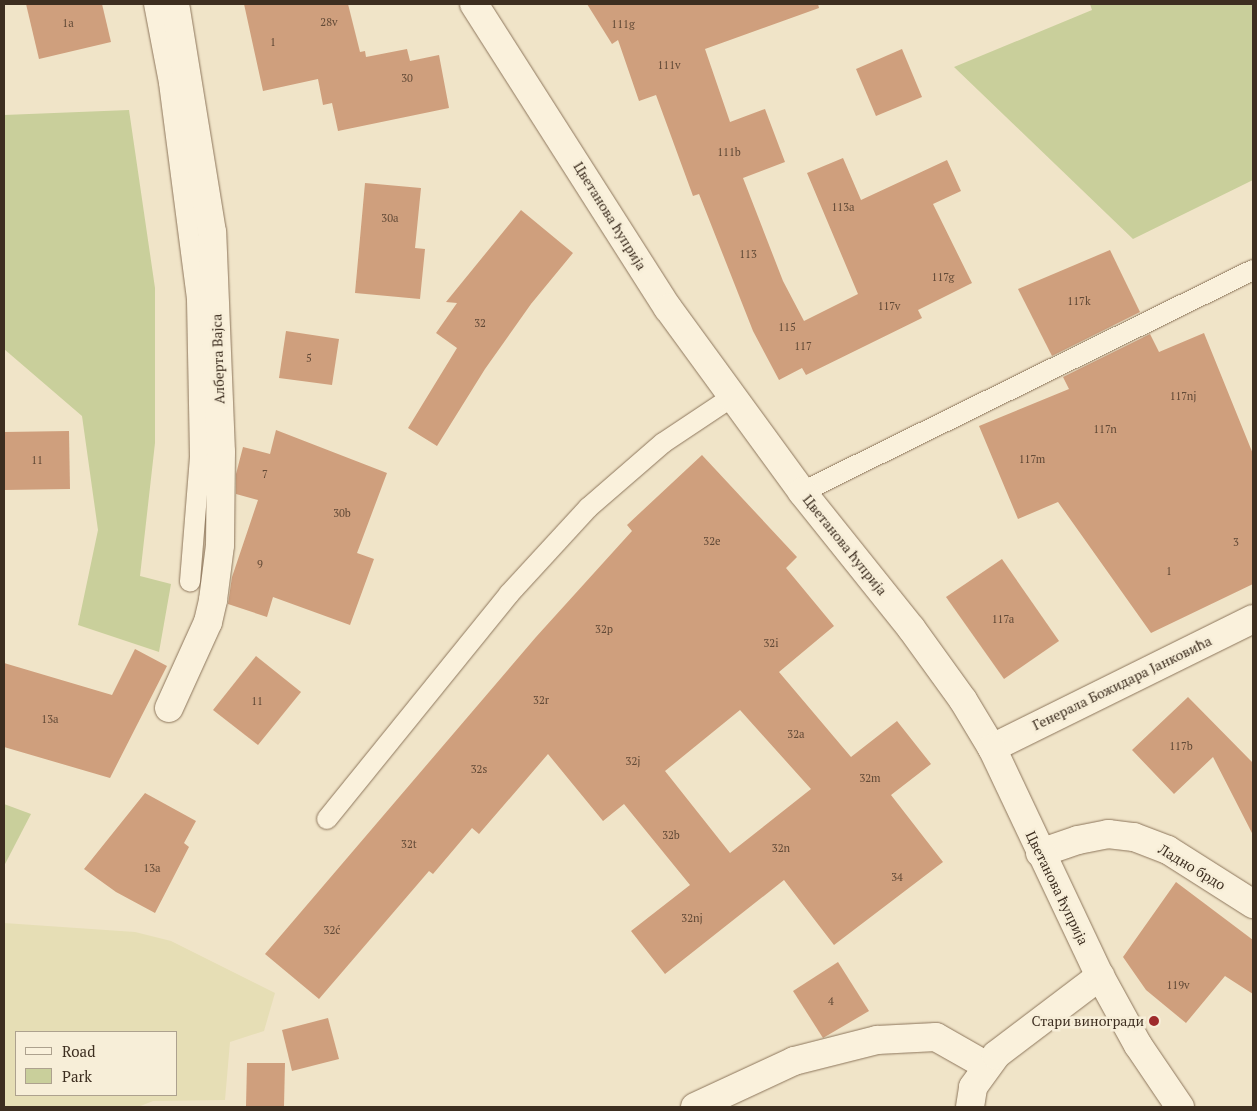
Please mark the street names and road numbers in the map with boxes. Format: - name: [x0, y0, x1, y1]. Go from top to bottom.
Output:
- street label: Цветанова ћуприја: [570, 159, 650, 273]
- street label: Алберта Вајса: [208, 314, 228, 404]
- street label: Цветанова ћуприја: [799, 491, 891, 599]
- street label: Генерала Божидара Јанковића: [1030, 632, 1214, 734]
- street label: Цветанова ћуприја: [1022, 828, 1092, 948]
- street label: Ладно брдо: [1156, 841, 1228, 893]

